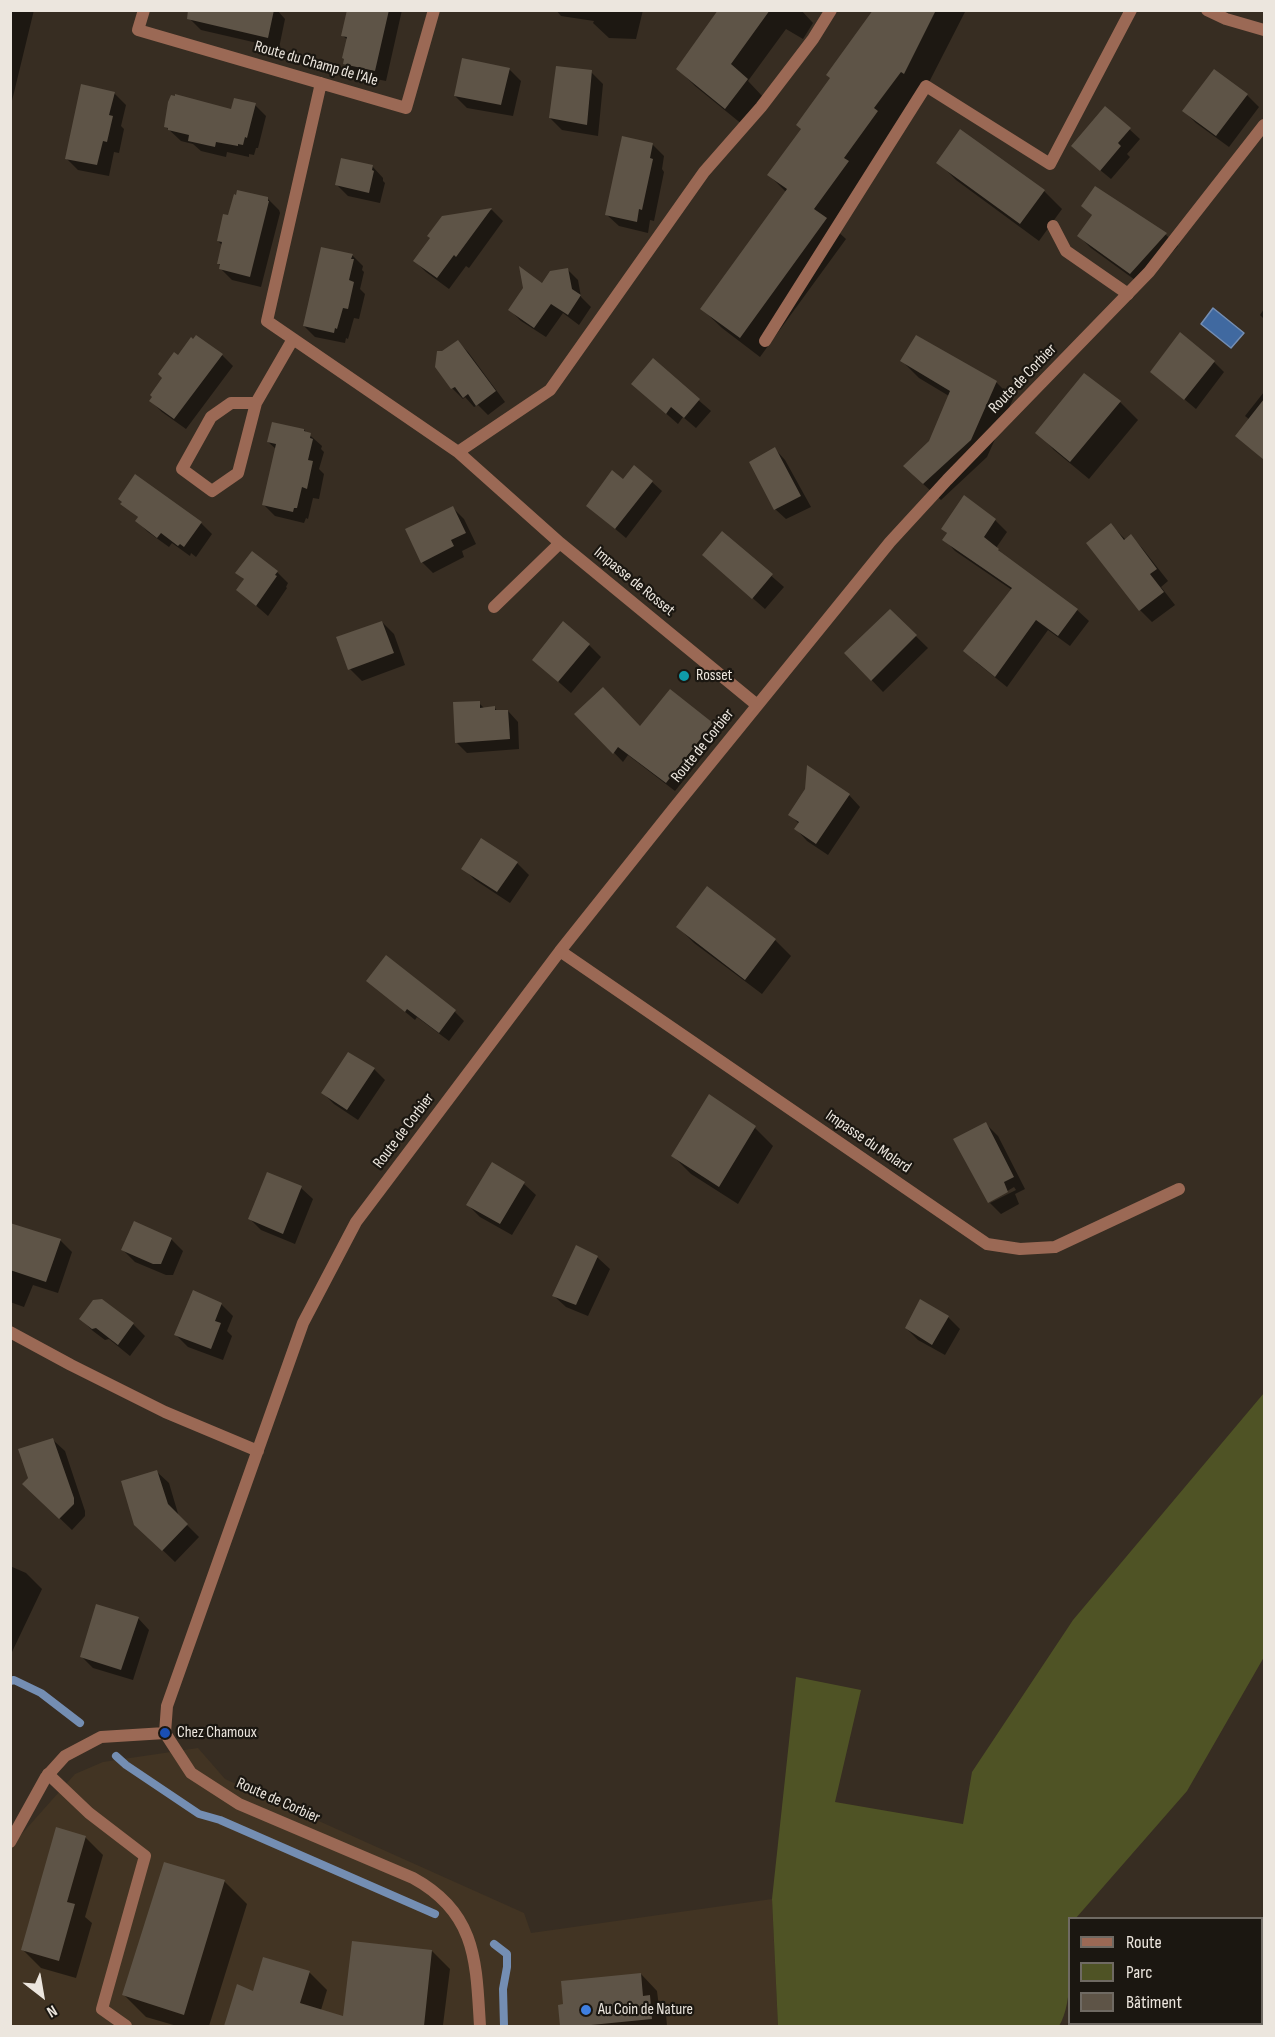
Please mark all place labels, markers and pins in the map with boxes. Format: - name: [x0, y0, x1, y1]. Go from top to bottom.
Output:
- place label: Rosset: [696, 666, 732, 686]
- marker: Rosset: [677, 669, 691, 683]
- place label: Chez Chamoux: [177, 1723, 257, 1743]
- marker: Chez Chamoux: [158, 1726, 172, 1740]
- place label: Au Coin de Nature: [598, 2000, 693, 2020]
- marker: Au Coin de Nature: [579, 2003, 593, 2017]

